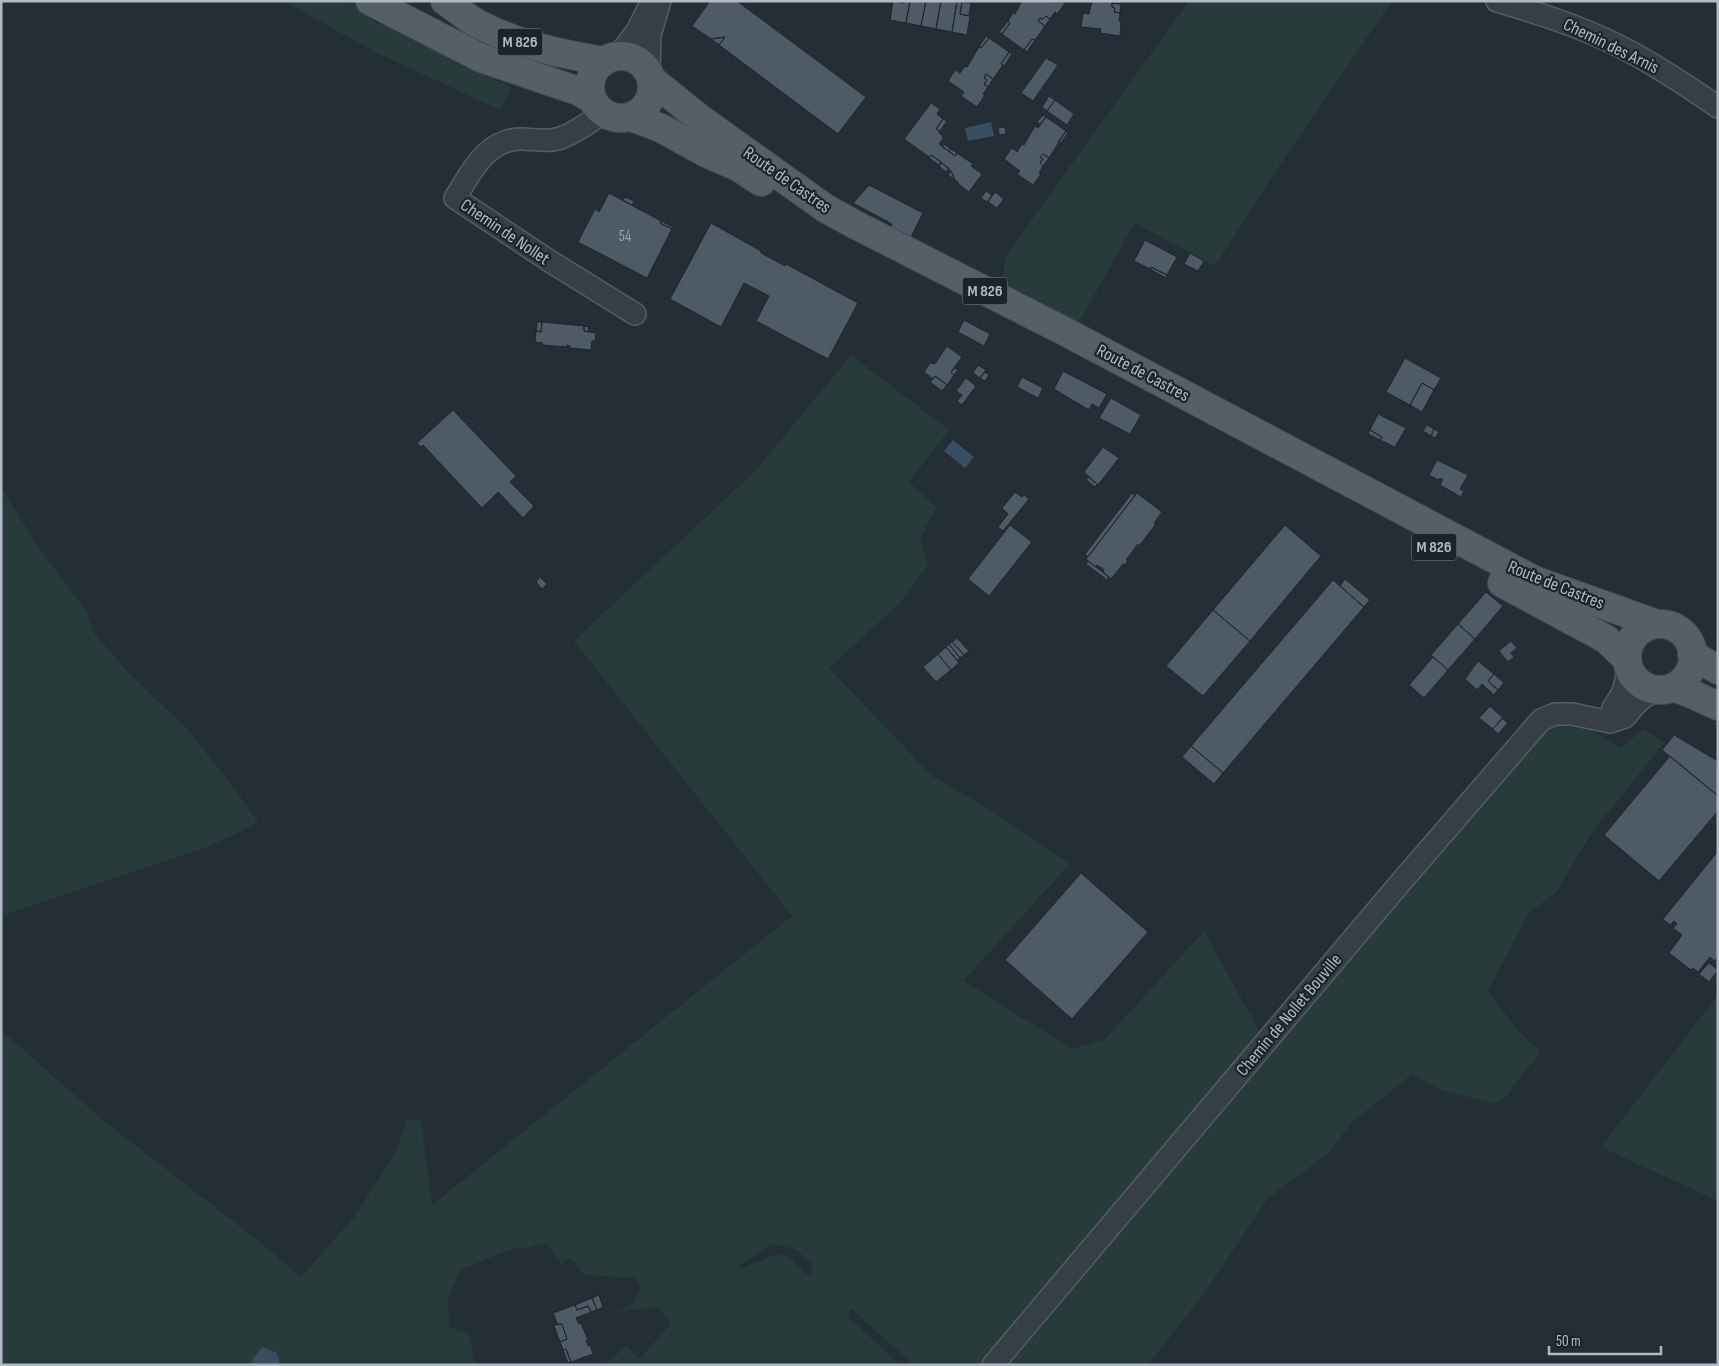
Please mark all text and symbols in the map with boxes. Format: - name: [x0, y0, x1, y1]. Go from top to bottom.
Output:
- street label: Chemin des Arnis: [1560, 14, 1662, 78]
- road number: M 826: [498, 28, 542, 56]
- street label: Route de Castres: [739, 142, 835, 218]
- street label: Chemin de Nollet: [457, 195, 554, 270]
- house number: 54: [619, 227, 631, 246]
- road number: M 826: [962, 278, 1008, 304]
- street label: Route de Castres: [1093, 340, 1193, 406]
- road number: M 826: [1412, 534, 1456, 560]
- street label: Route de Castres: [1505, 556, 1607, 614]
- street label: Chemin de Nollet Bouville: [1232, 950, 1346, 1080]
- scale bar: [1549, 1324, 1662, 1356]
- text: 50 m: [1556, 1332, 1581, 1351]

